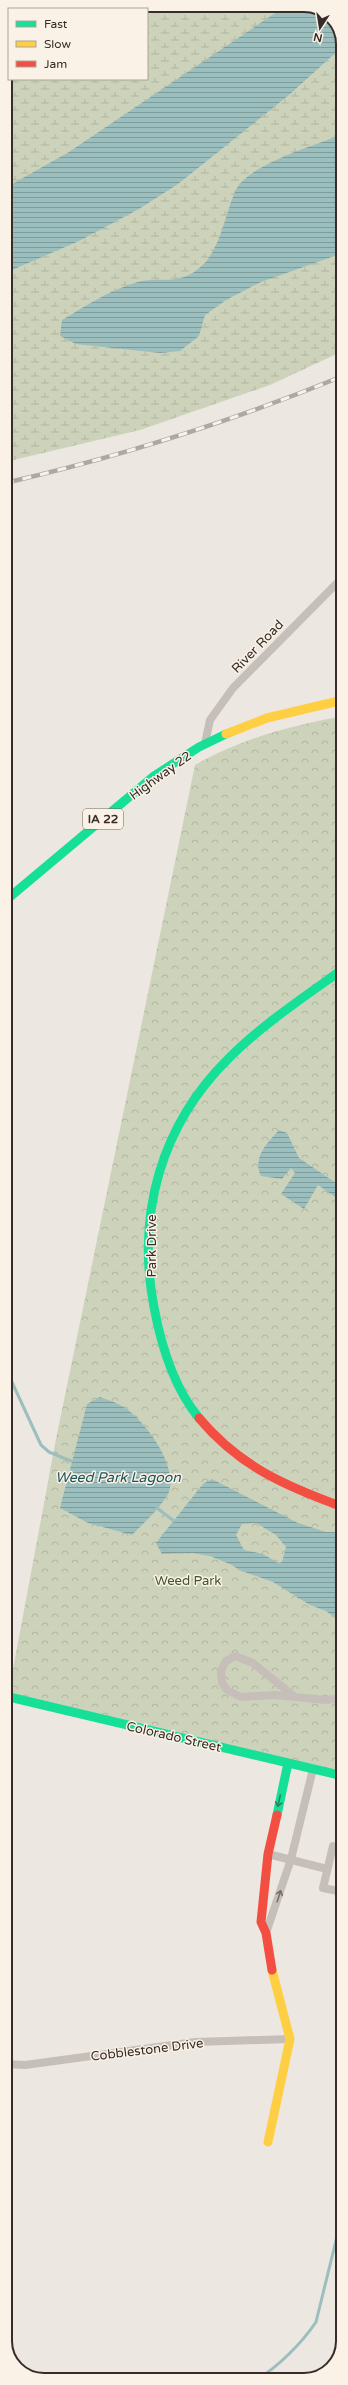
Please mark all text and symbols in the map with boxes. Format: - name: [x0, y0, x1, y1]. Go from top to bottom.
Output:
- legend: [8, 8, 148, 80]
- north arrow: [300, 8, 340, 48]
- text: Fast: [44, 17, 68, 31]
- text: N: [312, 30, 324, 45]
- text: Slow: [44, 37, 71, 51]
- text: Jam: [44, 57, 67, 71]
- street label: River Road: [228, 617, 287, 677]
- street label: Highway 22: [126, 748, 195, 804]
- road number: IA 22: [83, 809, 123, 829]
- street label: Park Drive: [144, 1214, 160, 1278]
- water label: Weed Park Lagoon: [55, 1469, 181, 1486]
- park label: Weed Park: [155, 1573, 221, 1589]
- street label: Colorado Street: [125, 1718, 223, 1756]
- one-way arrow: [275, 1794, 283, 1807]
- one-way arrow: [275, 1890, 283, 1902]
- street label: Cobblestone Drive: [90, 2035, 204, 2065]

